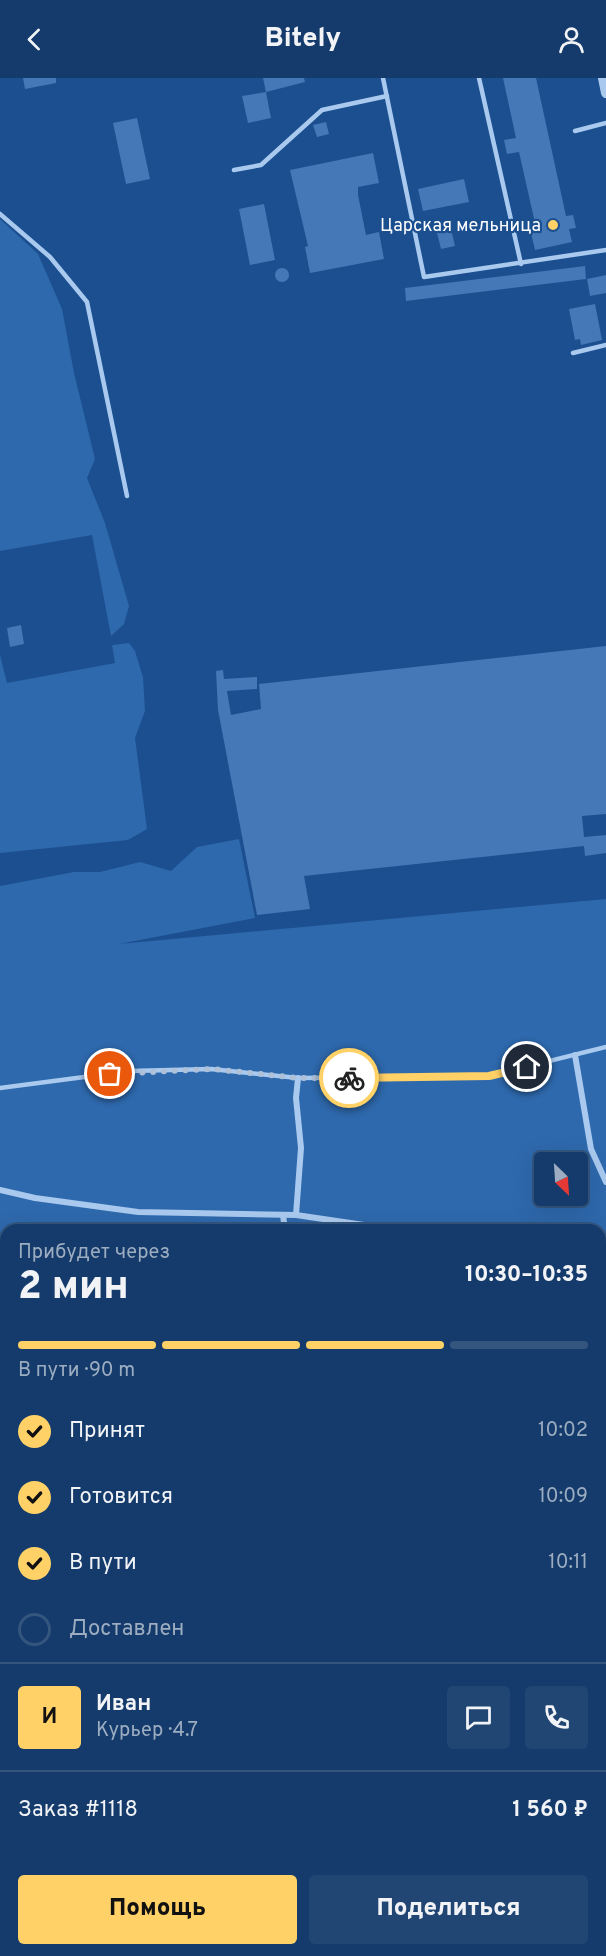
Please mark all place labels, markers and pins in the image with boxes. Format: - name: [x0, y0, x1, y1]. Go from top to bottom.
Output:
- place label: Царская мельница: [380, 215, 541, 238]
- marker: Царская мельница: [546, 218, 560, 232]
- pin: [501, 1041, 552, 1092]
- pin: [84, 1048, 135, 1099]

